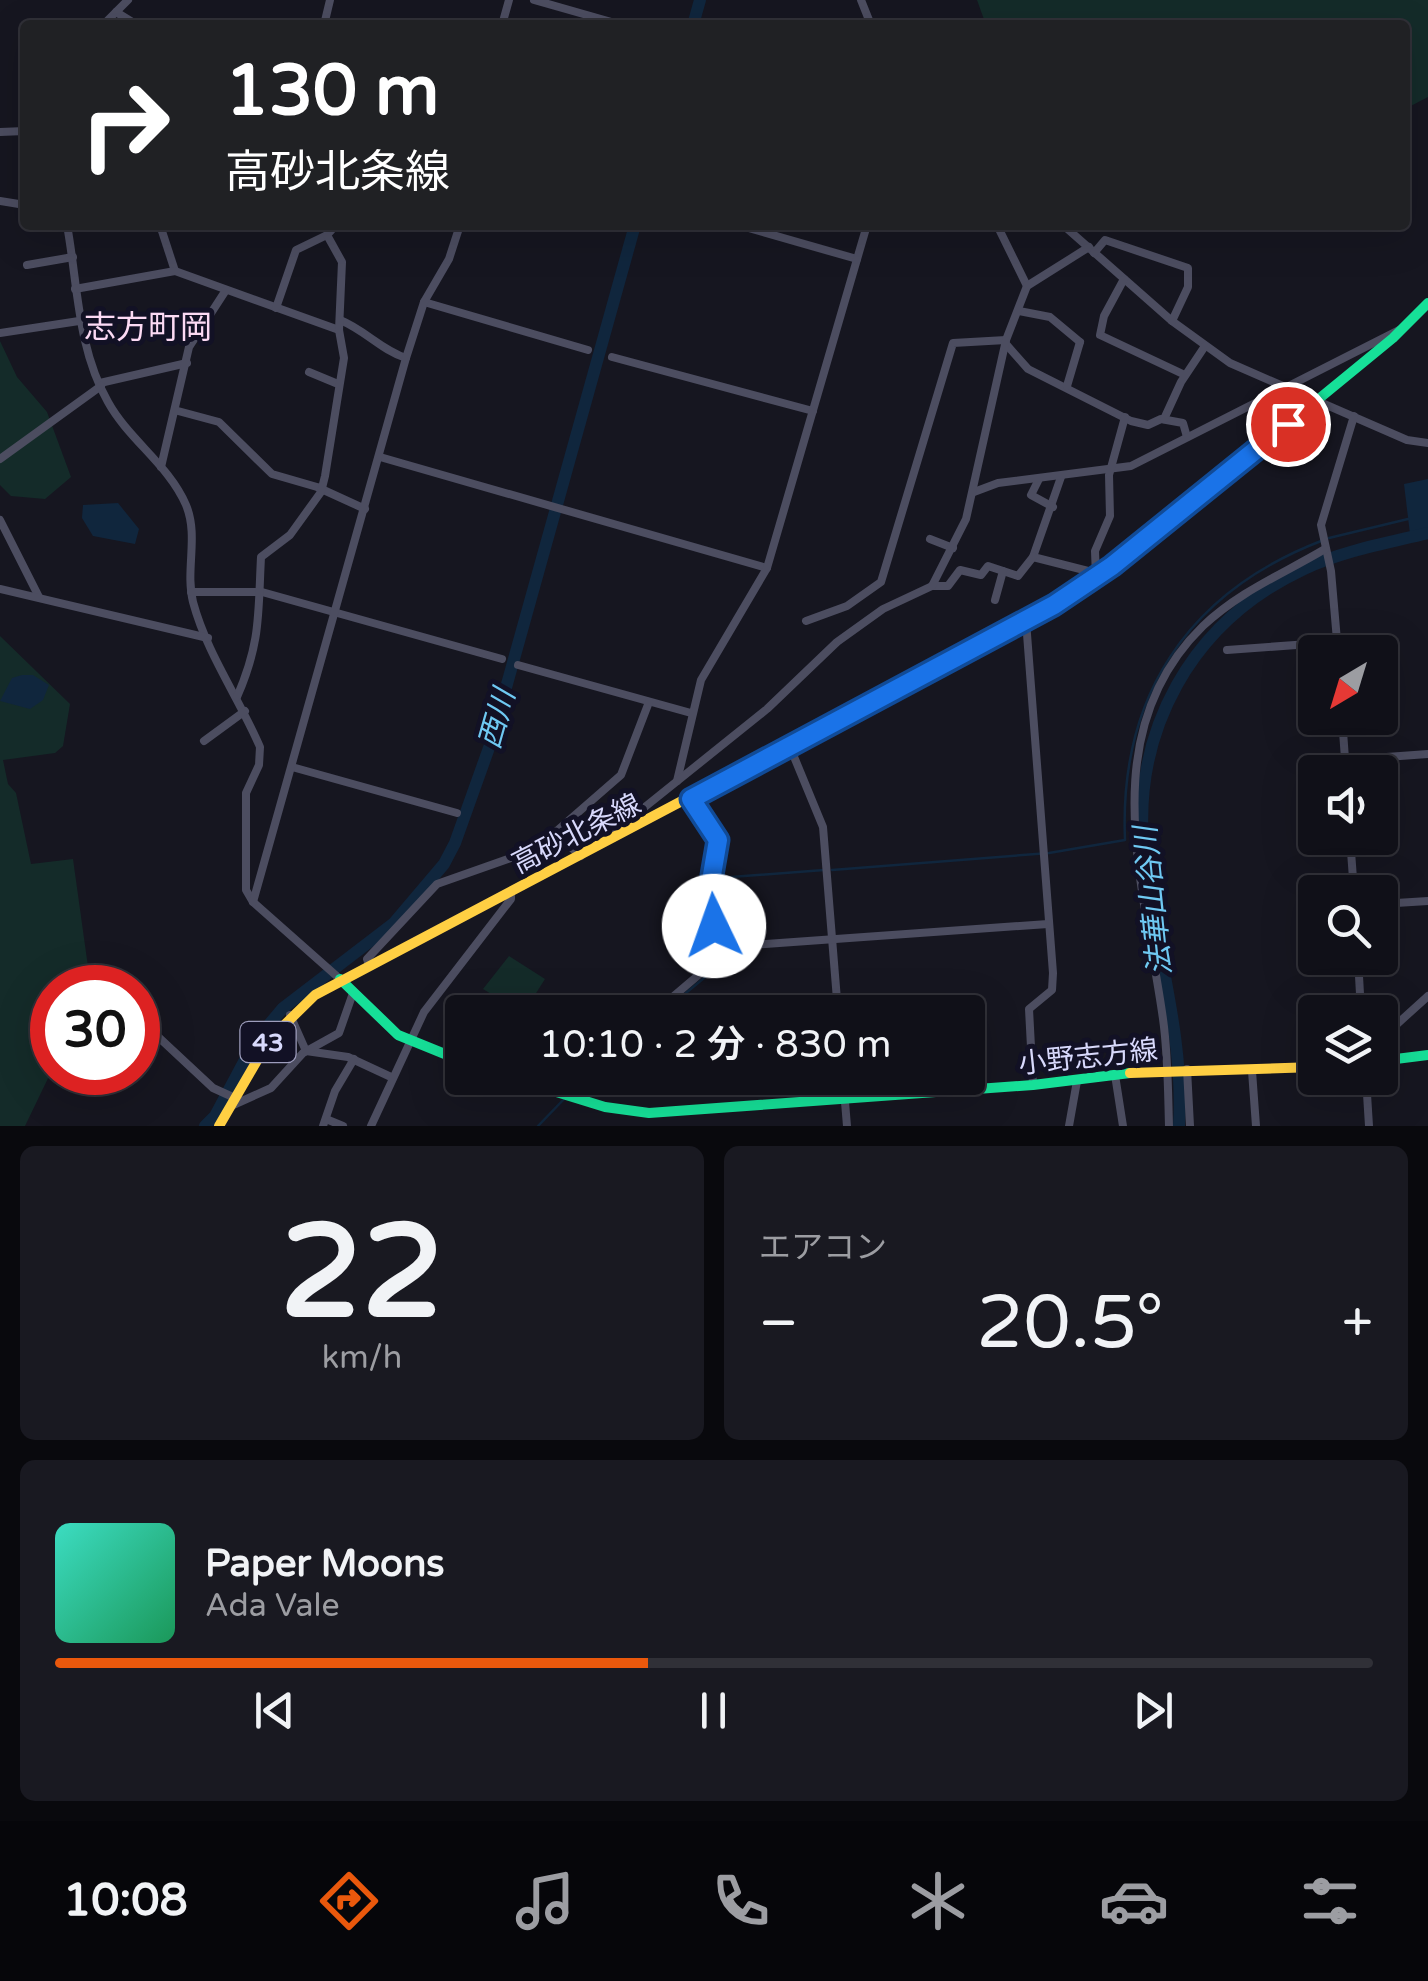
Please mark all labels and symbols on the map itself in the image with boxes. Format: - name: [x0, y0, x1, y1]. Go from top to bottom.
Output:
- district label: 志方町岡: [84, 309, 212, 347]
- pin: [1246, 382, 1331, 467]
- north arrow: [1298, 635, 1398, 735]
- water label: 西川: [471, 682, 524, 753]
- street label: 高砂北条線: [506, 787, 647, 881]
- water label: 法華山谷川: [1127, 821, 1180, 977]
- position arrow: [662, 874, 766, 978]
- speed limit sign: 30: [30, 965, 160, 1095]
- road number: 43: [240, 1022, 296, 1062]
- street label: 小野志方線: [1017, 1033, 1160, 1081]

